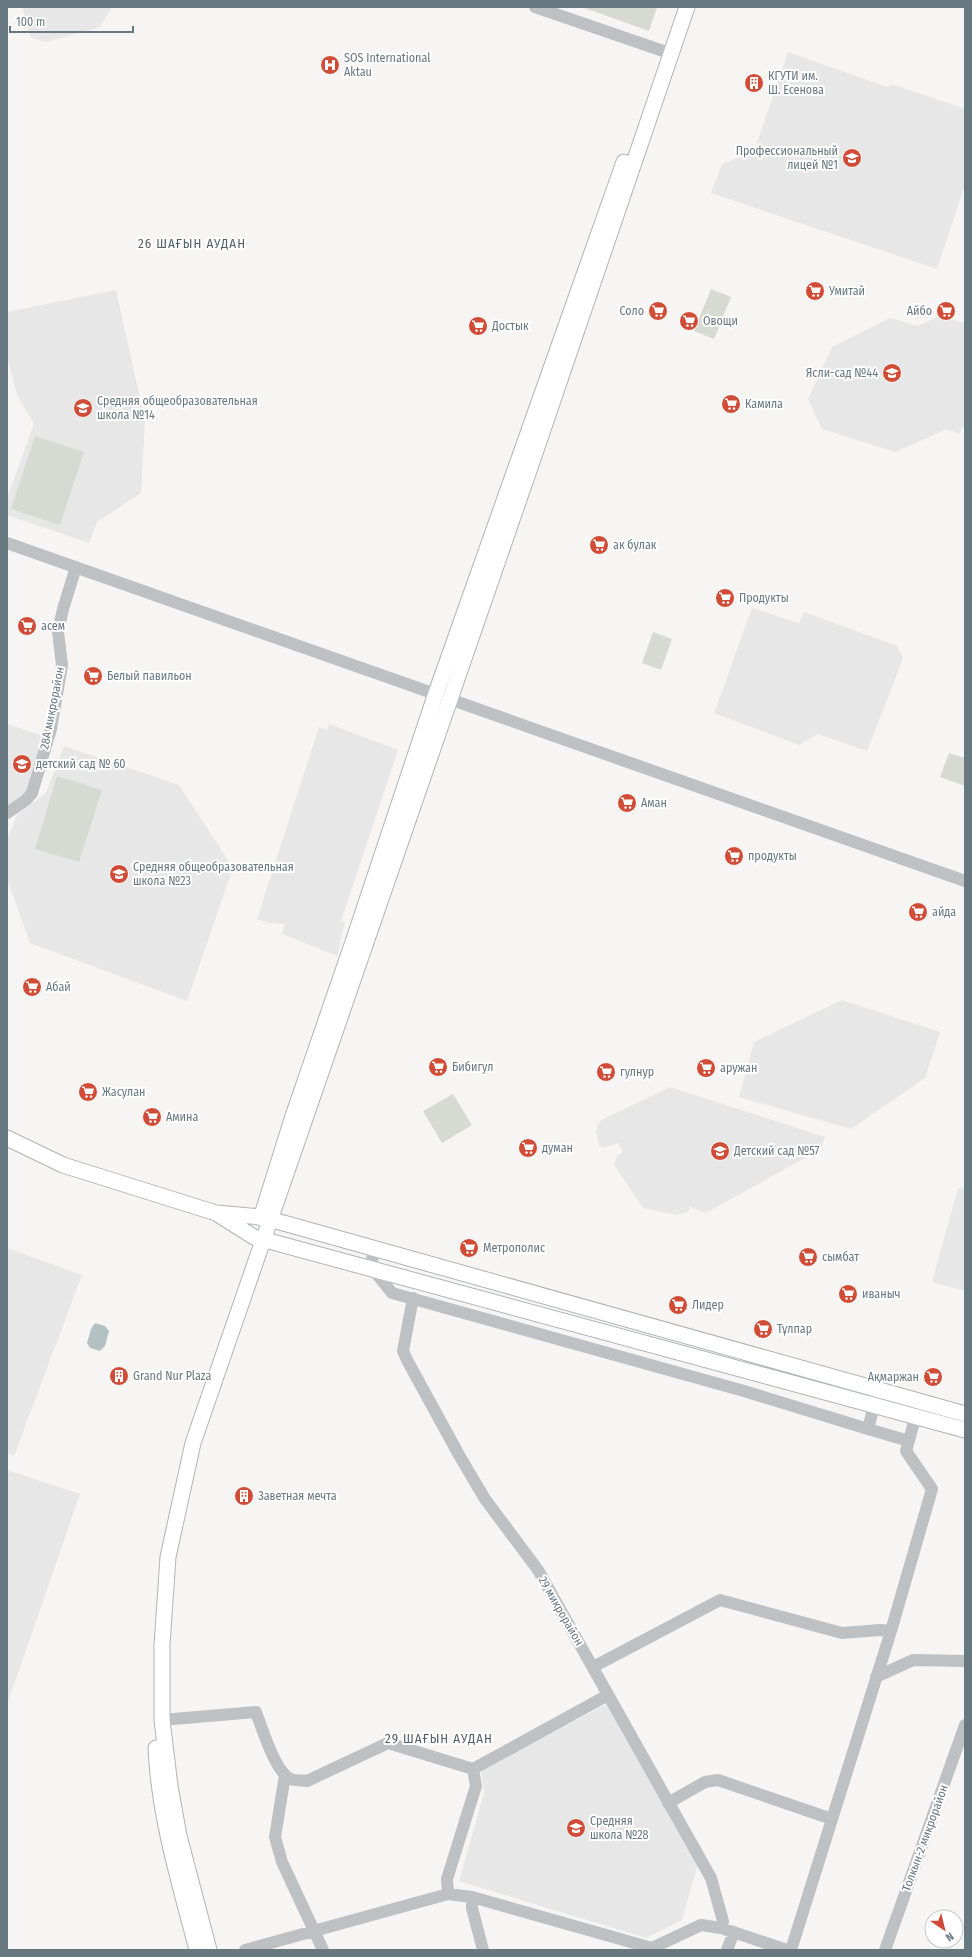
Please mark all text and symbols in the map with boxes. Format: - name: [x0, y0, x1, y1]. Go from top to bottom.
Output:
- scale bar: [10, 8, 133, 34]
- text: 100 m: [16, 15, 45, 29]
- place label: SOS International Aktau: [344, 51, 430, 79]
- hospital icon: SOS International Aktau: [319, 54, 341, 76]
- place label: КГУТИ им. Ш. Есенова: [768, 69, 824, 97]
- building icon: КГУТИ им. Ш. Есенова: [743, 72, 765, 94]
- place label: Профессиональный лицей №1: [736, 144, 838, 172]
- school or university icon: Профессиональный лицей №1: [841, 147, 863, 169]
- district label: 26 ШАҒЫН АУДАН: [138, 236, 246, 251]
- supermarket icon: Умитай: [804, 280, 826, 302]
- place label: Умитай: [828, 284, 865, 298]
- supermarket icon: Соло: [647, 300, 669, 322]
- supermarket icon: Айбо: [935, 300, 957, 322]
- place label: Соло: [619, 304, 644, 318]
- place label: Айбо: [907, 304, 932, 318]
- supermarket icon: Овощи: [678, 310, 700, 332]
- place label: Овощи: [703, 314, 738, 328]
- supermarket icon: Достык: [467, 315, 489, 337]
- place label: Достык: [491, 319, 529, 333]
- school or university icon: Ясли-сад №44: [881, 362, 903, 384]
- place label: Ясли-сад №44: [806, 366, 878, 380]
- supermarket icon: Камила: [720, 393, 742, 415]
- place label: Cредняя общеобразовательная школа №14: [97, 394, 258, 422]
- school or university icon: Cредняя общеобразовательная школа №14: [72, 397, 94, 419]
- place label: Камила: [745, 397, 783, 411]
- supermarket icon: ак булак: [588, 534, 610, 556]
- place label: ак булак: [613, 538, 657, 552]
- supermarket icon: Продукты: [714, 587, 736, 609]
- place label: Продукты: [739, 591, 789, 605]
- supermarket icon: асем: [16, 615, 38, 637]
- place label: асем: [41, 619, 65, 633]
- supermarket icon: Белый павильон: [82, 665, 104, 687]
- street label: 28А микрорайон: [37, 666, 67, 750]
- place label: Белый павильон: [107, 669, 192, 683]
- school or university icon: детский сад № 60: [11, 753, 33, 775]
- place label: детский сад № 60: [36, 757, 126, 771]
- supermarket icon: Аман: [616, 792, 638, 814]
- place label: Аман: [641, 796, 667, 810]
- supermarket icon: продукты: [723, 845, 745, 867]
- place label: продукты: [748, 849, 797, 863]
- place label: Средняя общеобразовательная школа №23: [133, 860, 294, 888]
- school or university icon: Средняя общеобразовательная школа №23: [108, 863, 130, 885]
- supermarket icon: айда: [907, 901, 929, 923]
- place label: айда: [932, 905, 956, 919]
- supermarket icon: Абай: [21, 976, 43, 998]
- place label: Абай: [46, 980, 71, 994]
- supermarket icon: Бибигул: [427, 1056, 449, 1078]
- supermarket icon: аружан: [695, 1057, 717, 1079]
- place label: Бибигул: [452, 1060, 493, 1074]
- supermarket icon: гулнур: [595, 1061, 617, 1083]
- place label: аружан: [720, 1061, 757, 1075]
- place label: гулнур: [620, 1065, 654, 1079]
- supermarket icon: Жасулан: [77, 1081, 99, 1103]
- place label: Жасулан: [102, 1085, 146, 1099]
- supermarket icon: Амина: [141, 1106, 163, 1128]
- place label: Амина: [166, 1110, 198, 1124]
- supermarket icon: думан: [517, 1137, 539, 1159]
- school or university icon: Детский сад №57: [709, 1140, 731, 1162]
- place label: думан: [542, 1141, 573, 1155]
- place label: Детский сад №57: [733, 1144, 819, 1158]
- supermarket icon: Метрополис: [458, 1237, 480, 1259]
- place label: Метрополис: [483, 1241, 545, 1255]
- supermarket icon: сымбат: [797, 1246, 819, 1268]
- place label: сымбат: [822, 1250, 859, 1264]
- supermarket icon: иваныч: [837, 1283, 859, 1305]
- place label: иваныч: [862, 1287, 901, 1301]
- supermarket icon: Лидер: [667, 1294, 689, 1316]
- place label: Лидер: [692, 1298, 724, 1312]
- supermarket icon: Тұлпар: [752, 1318, 774, 1340]
- place label: Тұлпар: [777, 1322, 812, 1336]
- building icon: Grand Nur Plaza: [108, 1365, 130, 1387]
- supermarket icon: Ақмаржан: [922, 1366, 944, 1388]
- place label: Grand Nur Plaza: [133, 1369, 211, 1383]
- place label: Ақмаржан: [868, 1370, 919, 1384]
- building icon: Заветная мечта: [233, 1485, 255, 1507]
- place label: Заветная мечта: [258, 1489, 337, 1503]
- street label: 29 микрорайон: [536, 1574, 586, 1648]
- district label: 29 ШАҒЫН АУДАН: [385, 1731, 493, 1746]
- street label: Толкын-2 микрорайон: [899, 1783, 951, 1893]
- place label: Средняя школа №28: [590, 1814, 649, 1842]
- school or university icon: Средняя школа №28: [565, 1817, 587, 1839]
- north arrow: [924, 1909, 964, 1949]
- text: N: [943, 1930, 956, 1944]

